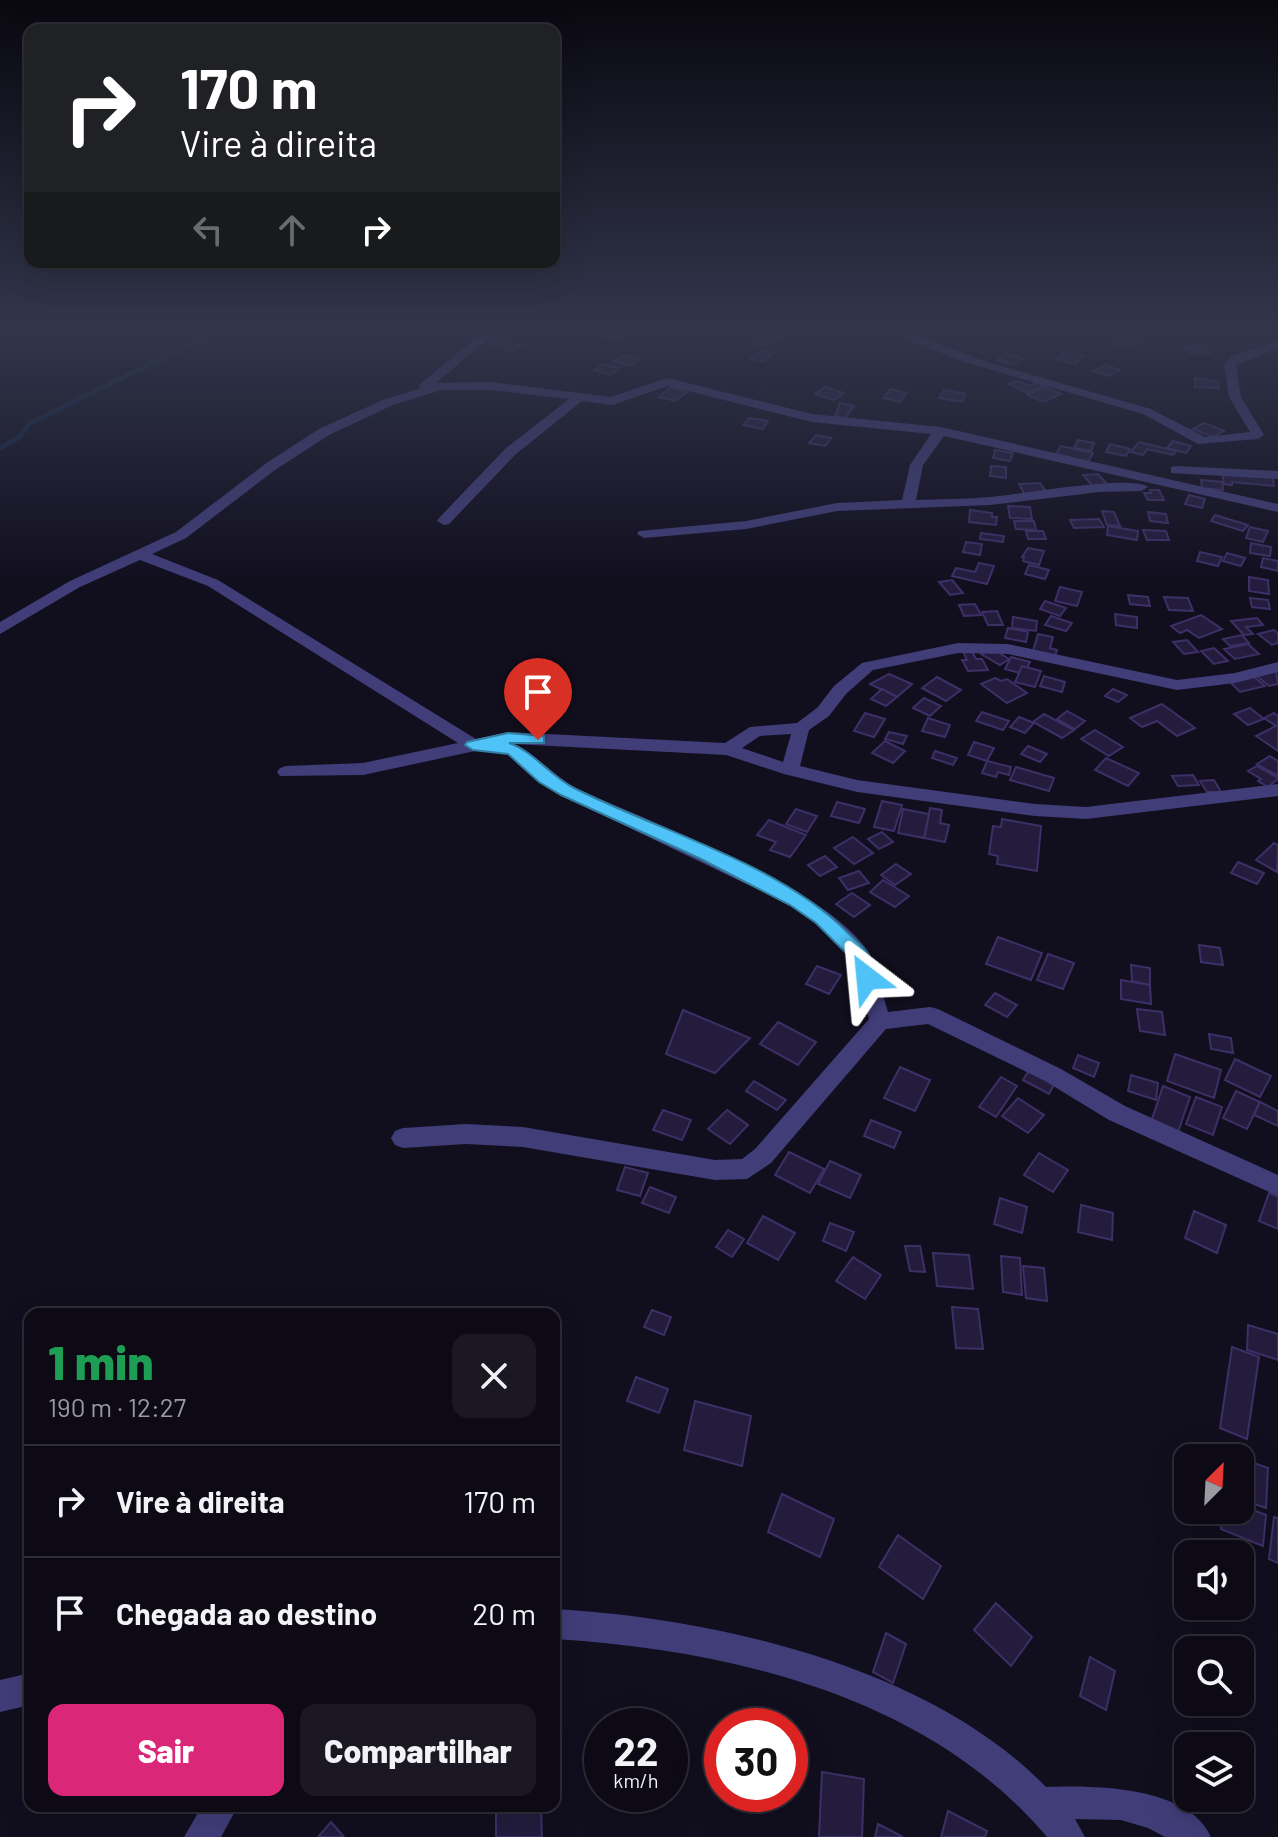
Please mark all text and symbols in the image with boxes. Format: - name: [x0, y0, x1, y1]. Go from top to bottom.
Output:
- text: 170 m: [180, 53, 317, 120]
- icon: right: [48, 56, 152, 160]
- text: Vire à direita: [180, 121, 377, 164]
- icon: left: [186, 208, 230, 252]
- icon: ahead: [270, 208, 314, 252]
- icon: right: [354, 208, 398, 252]
- pin: [504, 658, 572, 740]
- icon: arrive: [516, 670, 560, 714]
- position arrow: [825, 936, 909, 1020]
- text: 1 min: [48, 1332, 154, 1390]
- button: close: [452, 1334, 536, 1418]
- text: 190 m · 12:27: [48, 1391, 186, 1422]
- north arrow: [1174, 1444, 1254, 1524]
- map controls: [1174, 1444, 1254, 1812]
- icon: right: [48, 1479, 92, 1523]
- text: Vire à direita: [116, 1483, 285, 1519]
- text: 170 m: [464, 1483, 536, 1519]
- button: sound: [1174, 1540, 1254, 1620]
- icon: arrive: [48, 1591, 92, 1635]
- text: Chegada ao destino: [116, 1595, 377, 1631]
- text: 20 m: [472, 1595, 536, 1631]
- button: search: [1174, 1636, 1254, 1716]
- button: Sair: [48, 1704, 284, 1796]
- button: Compartilhar: [300, 1704, 536, 1796]
- speed limit sign: 30: [704, 1708, 808, 1812]
- text: 22: [614, 1726, 658, 1774]
- button: layers: [1174, 1732, 1254, 1812]
- text: km/h: [613, 1768, 659, 1792]

